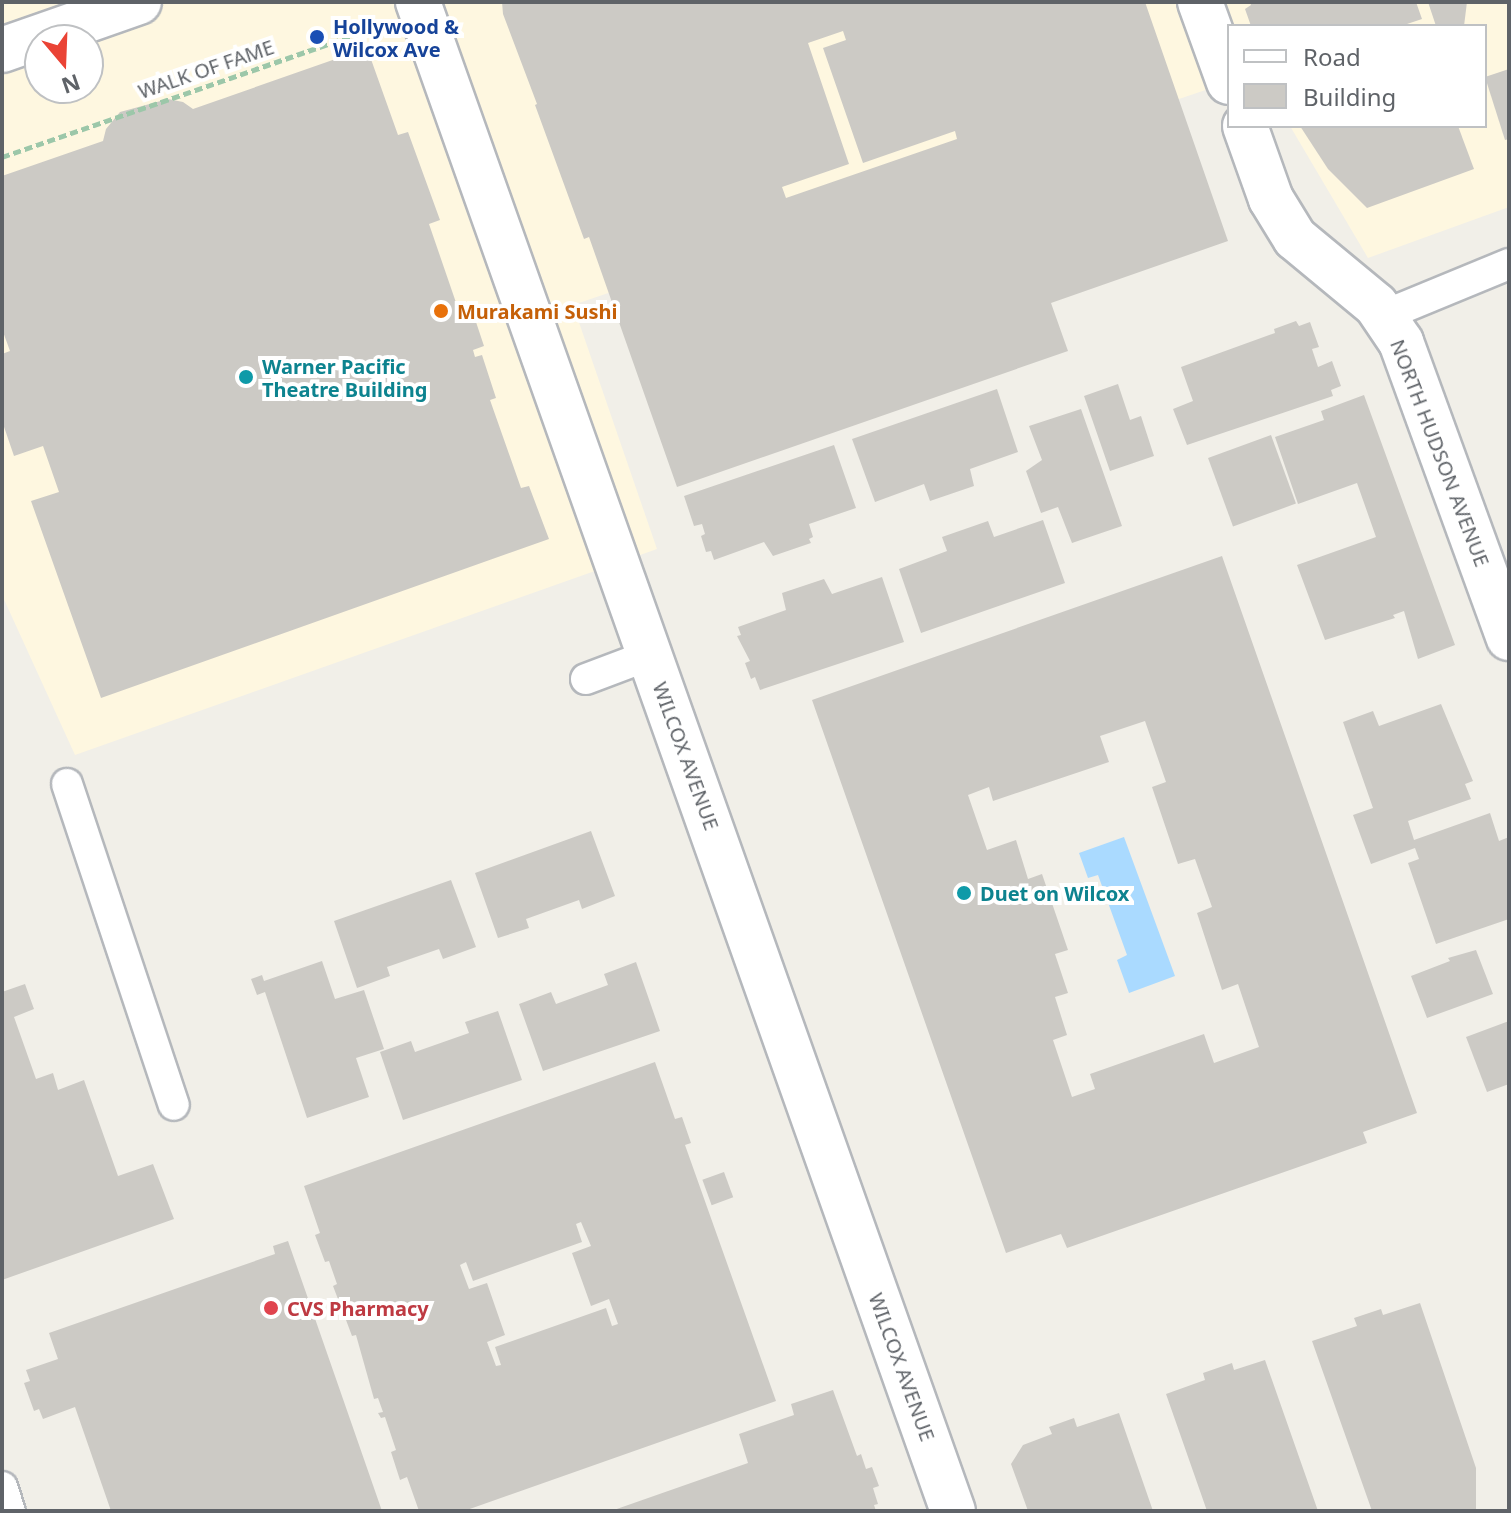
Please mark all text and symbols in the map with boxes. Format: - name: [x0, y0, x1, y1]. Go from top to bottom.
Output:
- place label: Hollywood & Wilcox Ave: [333, 14, 459, 61]
- north arrow: [24, 24, 104, 104]
- legend: [1227, 24, 1487, 128]
- marker: Hollywood & Wilcox Ave: [308, 28, 326, 46]
- street label: WALK OF FAME: [135, 35, 277, 103]
- text: Road: [1303, 40, 1361, 73]
- text: N: [58, 68, 85, 102]
- text: Building: [1303, 80, 1396, 113]
- place label: Murakami Sushi: [457, 299, 617, 323]
- marker: Murakami Sushi: [432, 302, 450, 320]
- street label: NORTH HUDSON AVENUE: [1386, 336, 1494, 570]
- place label: Warner Pacific Theatre Building: [262, 354, 427, 401]
- marker: Warner Pacific Theatre Building: [237, 368, 255, 386]
- street label: WILCOX AVENUE: [648, 679, 724, 833]
- place label: Duet on Wilcox: [980, 881, 1129, 905]
- marker: Duet on Wilcox: [955, 884, 973, 902]
- street label: WILCOX AVENUE: [864, 1290, 940, 1444]
- place label: CVS Pharmacy: [287, 1296, 429, 1320]
- marker: CVS Pharmacy: [262, 1299, 280, 1317]

